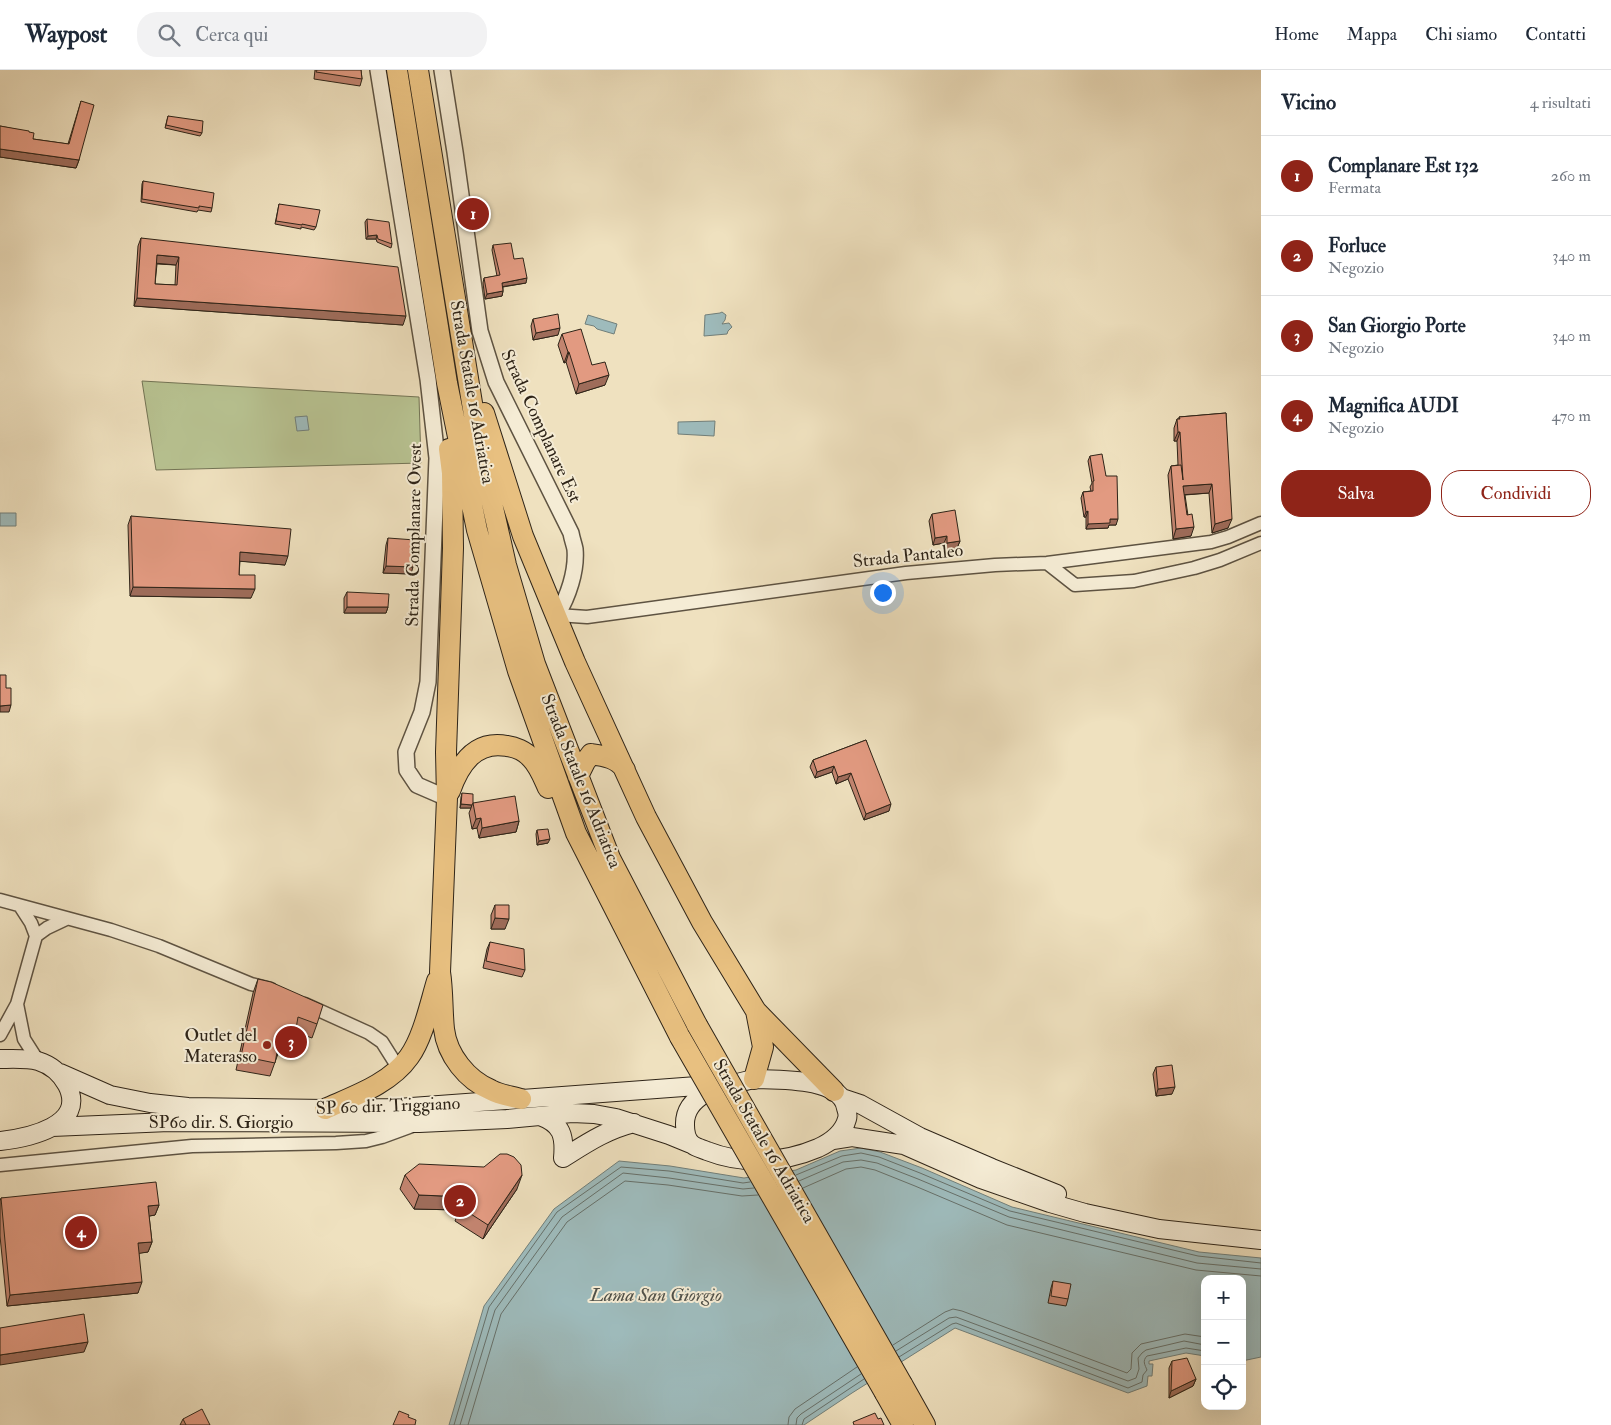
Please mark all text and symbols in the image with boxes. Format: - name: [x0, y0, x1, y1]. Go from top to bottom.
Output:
- search box: [137, 12, 487, 57]
- text: Waypost: [25, 19, 107, 50]
- icon: search: [155, 21, 183, 49]
- text: Cerca qui: [195, 23, 268, 47]
- text: Home: [1274, 23, 1319, 46]
- text: Mappa: [1347, 23, 1397, 46]
- text: Chi siamo: [1425, 23, 1497, 46]
- text: Contatti: [1525, 23, 1586, 46]
- text: Vicino: [1281, 89, 1336, 116]
- text: 4 risultati: [1530, 93, 1591, 113]
- text: Complanare Est 132: [1328, 154, 1479, 178]
- text: 1: [1294, 166, 1300, 186]
- text: 260 m: [1551, 166, 1591, 186]
- text: Fermata: [1328, 178, 1381, 198]
- pin: 1: [457, 195, 489, 233]
- text: Forluce: [1328, 234, 1386, 258]
- text: 2: [1293, 246, 1301, 266]
- text: 340 m: [1552, 246, 1591, 266]
- text: Negozio: [1328, 258, 1384, 278]
- street label: Strada Statale 16 Adriatica: [445, 298, 500, 486]
- text: San Giorgio Porte: [1328, 314, 1466, 338]
- text: 3: [1294, 326, 1300, 346]
- text: 340 m: [1552, 326, 1591, 346]
- text: Negozio: [1328, 338, 1384, 358]
- street label: Strada Complanare Est: [495, 346, 587, 506]
- text: Magnifica AUDI: [1328, 394, 1459, 418]
- text: 4: [1293, 406, 1301, 426]
- text: 470 m: [1551, 406, 1591, 426]
- text: Negozio: [1328, 418, 1384, 438]
- street label: Strada Complanare Ovest: [401, 443, 427, 627]
- button: Salva: [1281, 470, 1431, 517]
- button: Condividi: [1441, 470, 1591, 517]
- street label: Strada Pantaleo: [852, 539, 965, 573]
- your location: [870, 580, 896, 606]
- street label: Strada Statale 16 Adriatica: [536, 690, 627, 872]
- pin: 3: [275, 1023, 307, 1061]
- place label: Outlet del Materasso: [184, 1024, 257, 1068]
- marker: Outlet del Materasso: [261, 1039, 273, 1051]
- street label: Strada Statale 16 Adriatica: [708, 1055, 821, 1228]
- street label: SP 60 dir. Triggiano: [315, 1092, 461, 1120]
- street label: SP60 dir. S. Giorgio: [149, 1111, 294, 1134]
- pin: 2: [444, 1182, 476, 1220]
- pin: 4: [65, 1213, 97, 1251]
- map controls: [1201, 1275, 1246, 1410]
- button: +: [1201, 1275, 1246, 1320]
- water label: Lama San Giorgio: [589, 1283, 722, 1307]
- button: −: [1201, 1320, 1246, 1365]
- button: locate: [1201, 1365, 1246, 1410]

